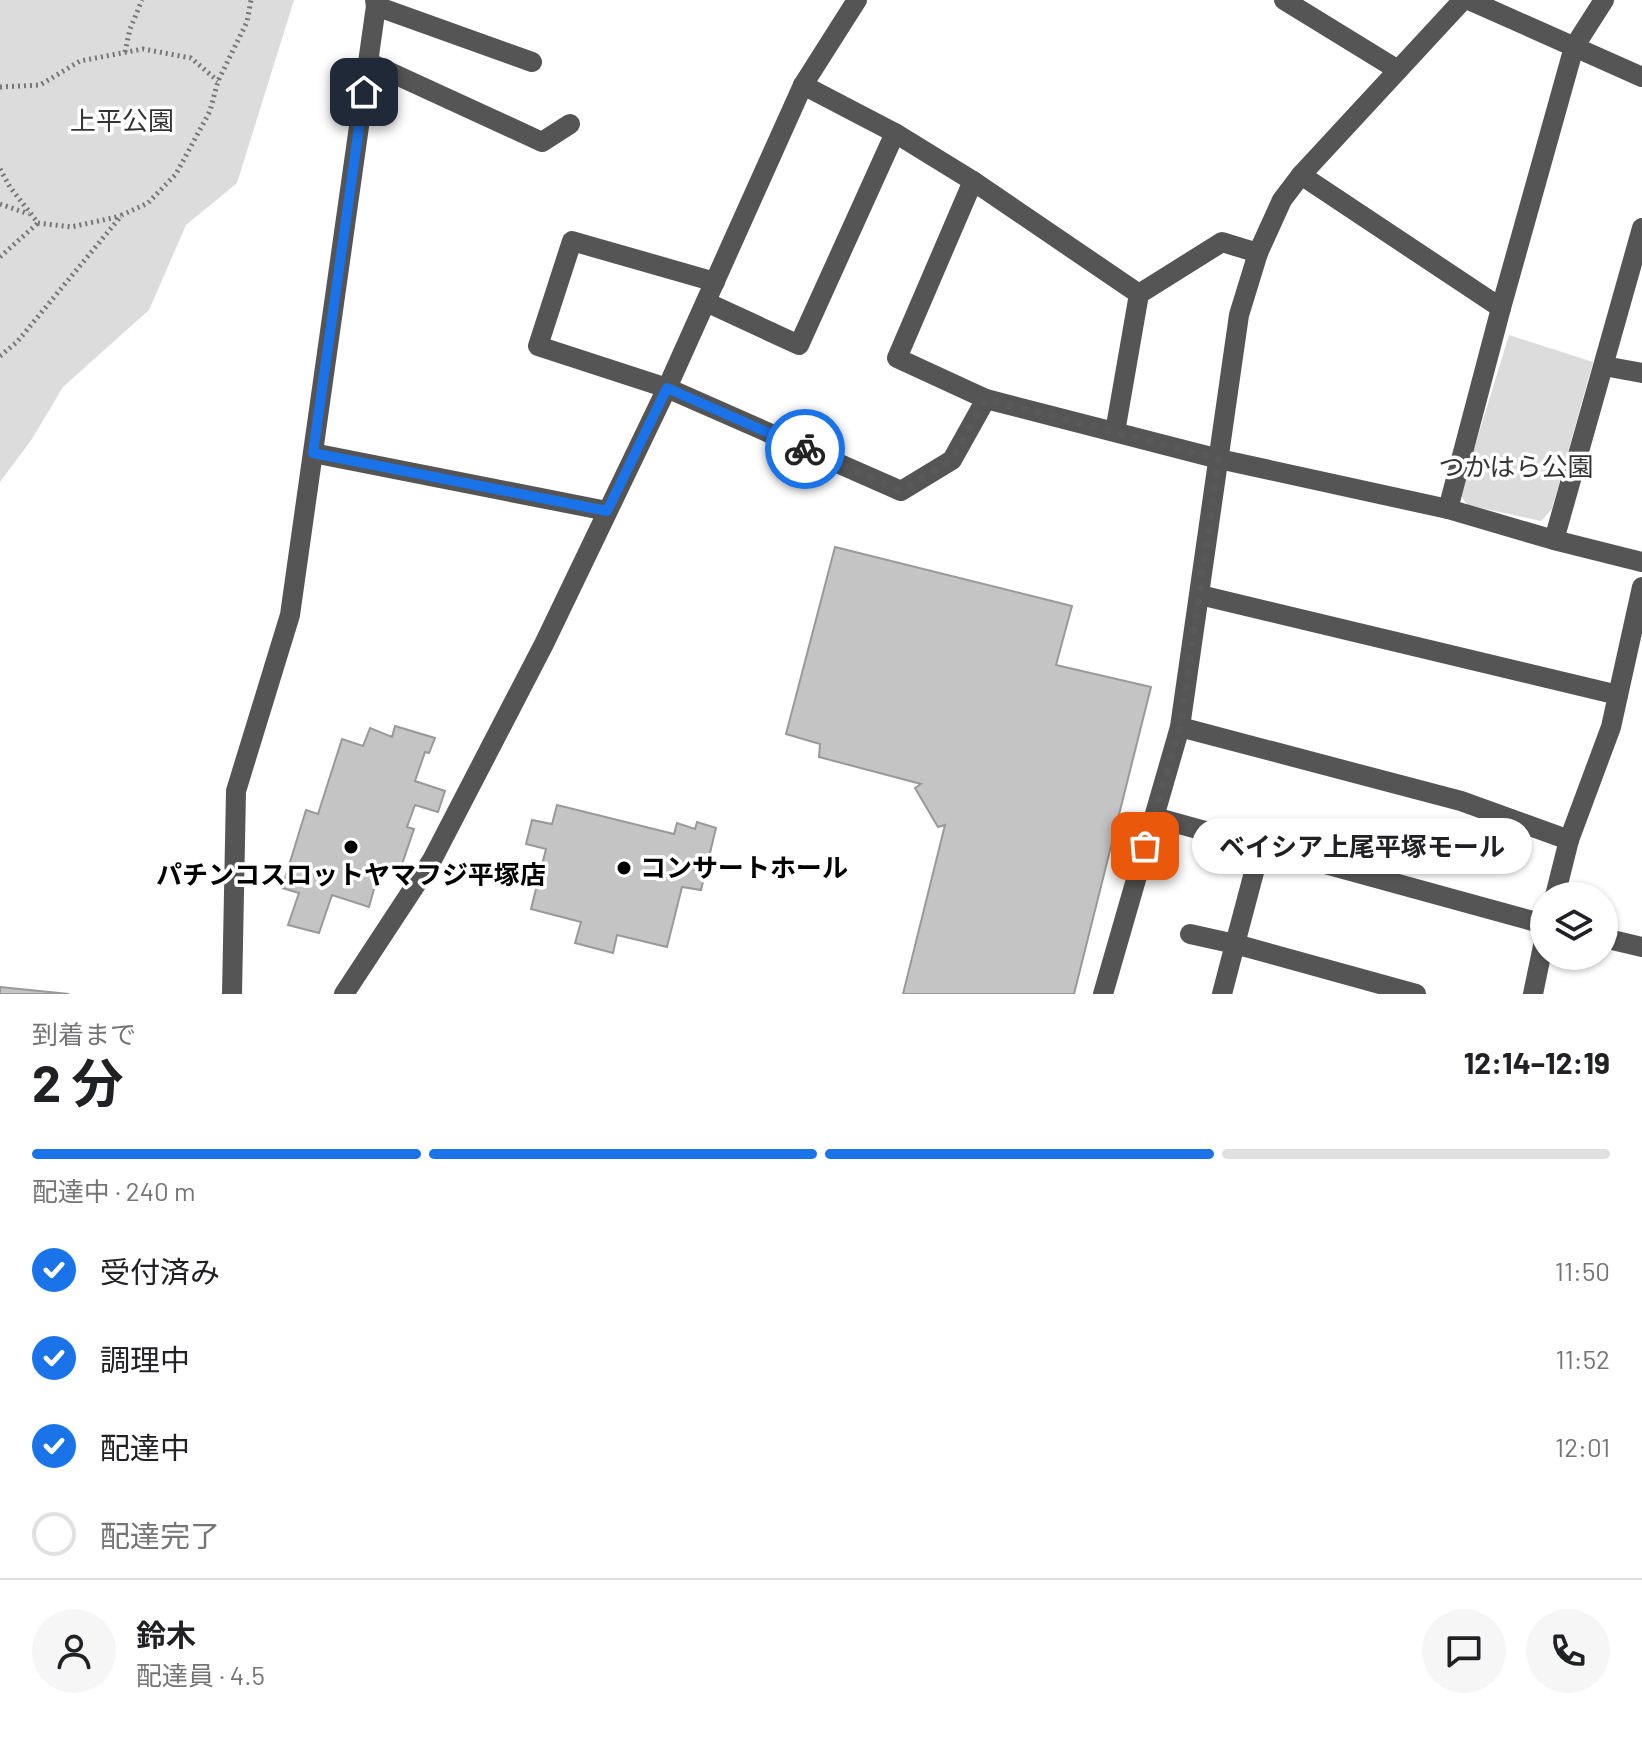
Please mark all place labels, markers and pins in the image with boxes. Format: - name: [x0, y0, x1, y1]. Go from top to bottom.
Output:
- pin: [330, 58, 398, 126]
- pin: [1111, 812, 1179, 880]
- callout: ベイシア上尾平塚モール: [1193, 818, 1533, 874]
- marker: パチンコスロットヤマフジ平塚店: [342, 838, 360, 856]
- place label: コンサートホール: [640, 851, 848, 882]
- place label: パチンコスロットヤマフジ平塚店: [156, 858, 546, 889]
- marker: コンサートホール: [615, 859, 633, 877]

